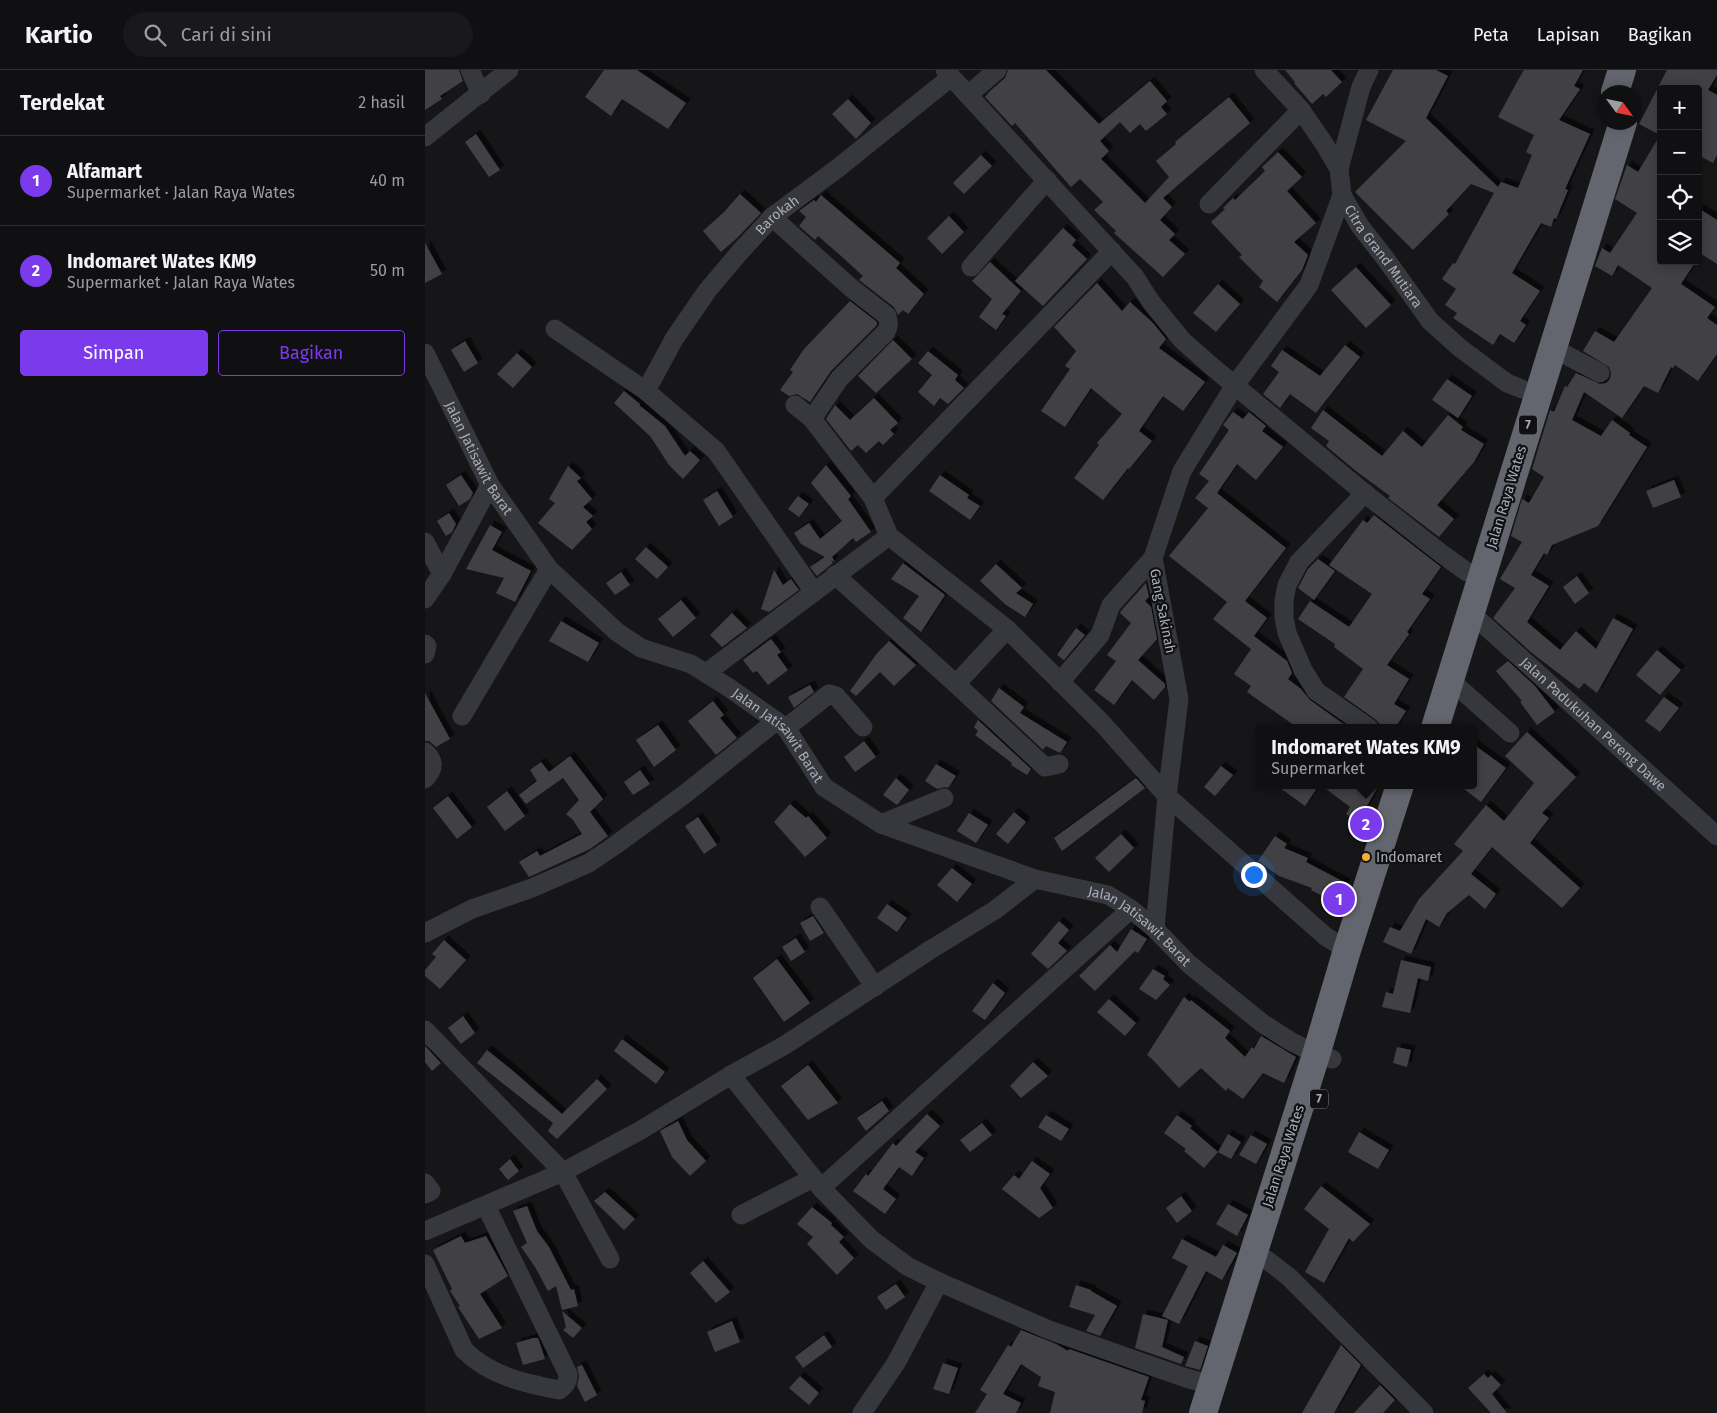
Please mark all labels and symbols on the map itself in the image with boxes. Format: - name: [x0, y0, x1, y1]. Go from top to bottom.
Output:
- north arrow: [1597, 85, 1642, 130]
- street label: Barokah: [752, 192, 802, 238]
- street label: Citra Grand Mutiara: [1341, 202, 1426, 311]
- street label: Jalan Jatisawit Barat: [441, 398, 517, 519]
- road number: 7: [1519, 416, 1537, 434]
- street label: Jalan Raya Wates: [1483, 443, 1530, 551]
- street label: Gang Sakinah: [1146, 567, 1179, 655]
- street label: Jalan Padukuhan Pereng Dawe: [1517, 654, 1670, 795]
- street label: Jalan Jatisawit Barat: [729, 685, 827, 787]
- pin: 2: [1350, 805, 1382, 843]
- place label: Indomaret: [1376, 849, 1443, 866]
- marker: Indomaret: [1360, 851, 1372, 863]
- your location: [1241, 862, 1267, 888]
- pin: 1: [1323, 880, 1355, 918]
- street label: Jalan Jatisawit Barat: [1086, 883, 1195, 971]
- road number: 7: [1310, 1090, 1328, 1108]
- street label: Jalan Raya Wates: [1259, 1102, 1308, 1210]

